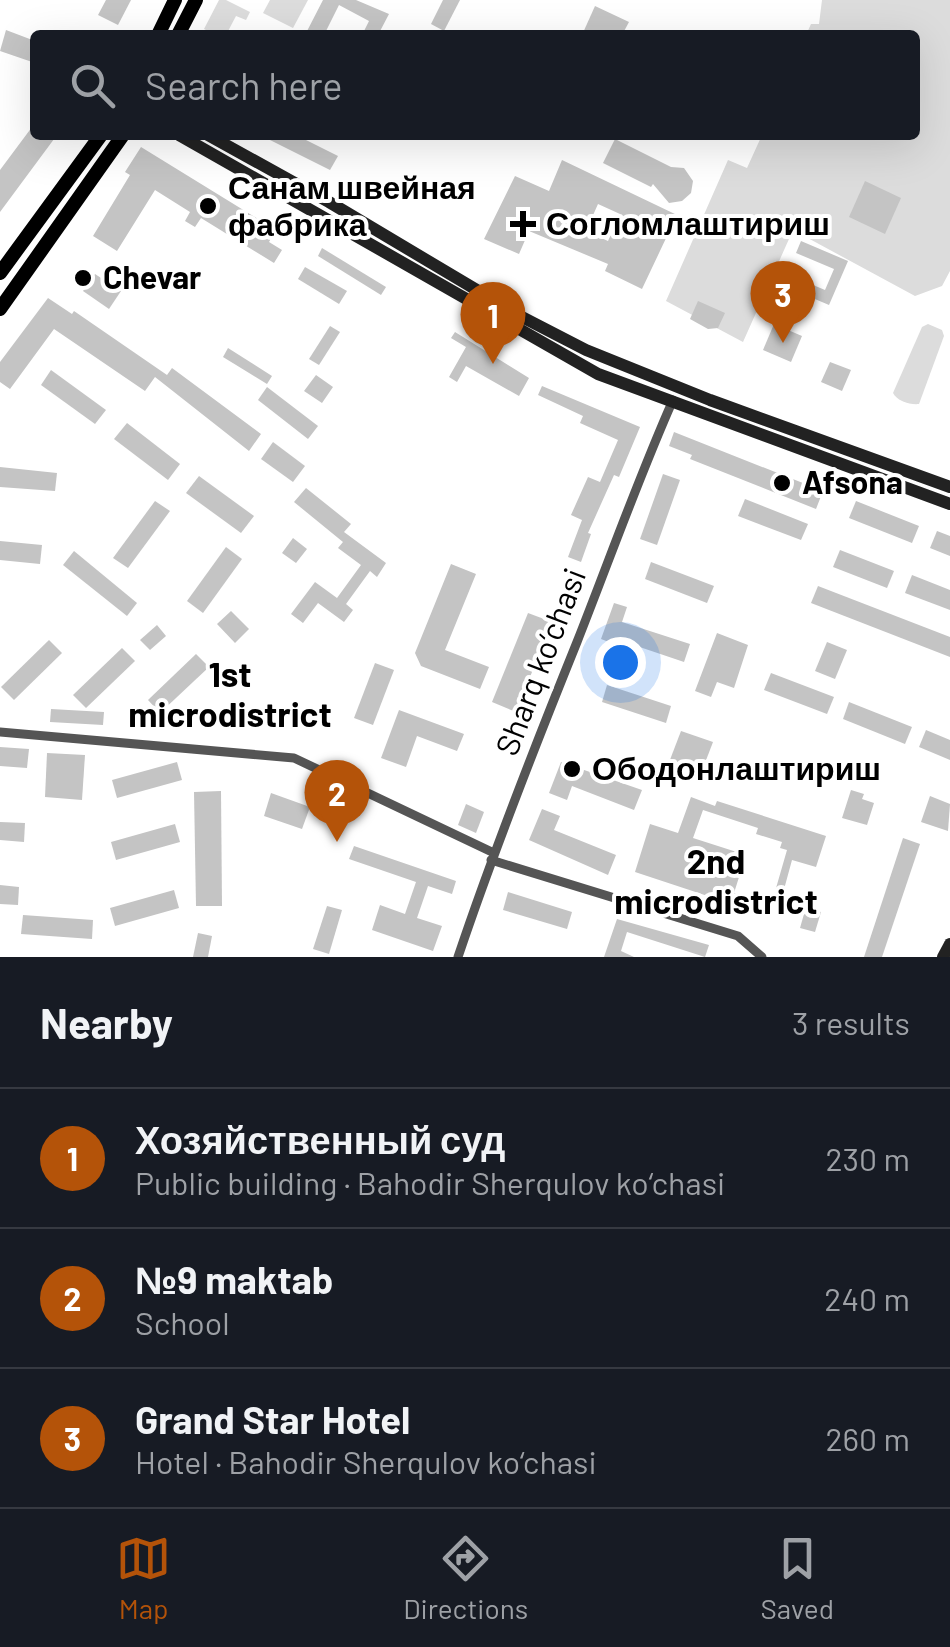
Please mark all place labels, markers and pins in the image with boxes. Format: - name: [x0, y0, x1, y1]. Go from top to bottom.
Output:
- place label: Санам швейная фабрика: [228, 167, 476, 243]
- marker: Санам швейная фабрика: [197, 195, 219, 217]
- place label: Согломлаштириш: [546, 203, 830, 242]
- marker: Согломлаштириш: [510, 211, 536, 237]
- place label: Chevar: [103, 257, 201, 295]
- pin: 3: [750, 260, 816, 343]
- marker: Chevar: [72, 267, 94, 289]
- pin: 1: [460, 282, 526, 364]
- place label: Afsona: [802, 462, 903, 500]
- marker: Afsona: [771, 472, 793, 494]
- place label: Ободонлаштириш: [592, 748, 881, 787]
- marker: Ободонлаштириш: [561, 758, 583, 780]
- pin: 2: [304, 760, 370, 842]

